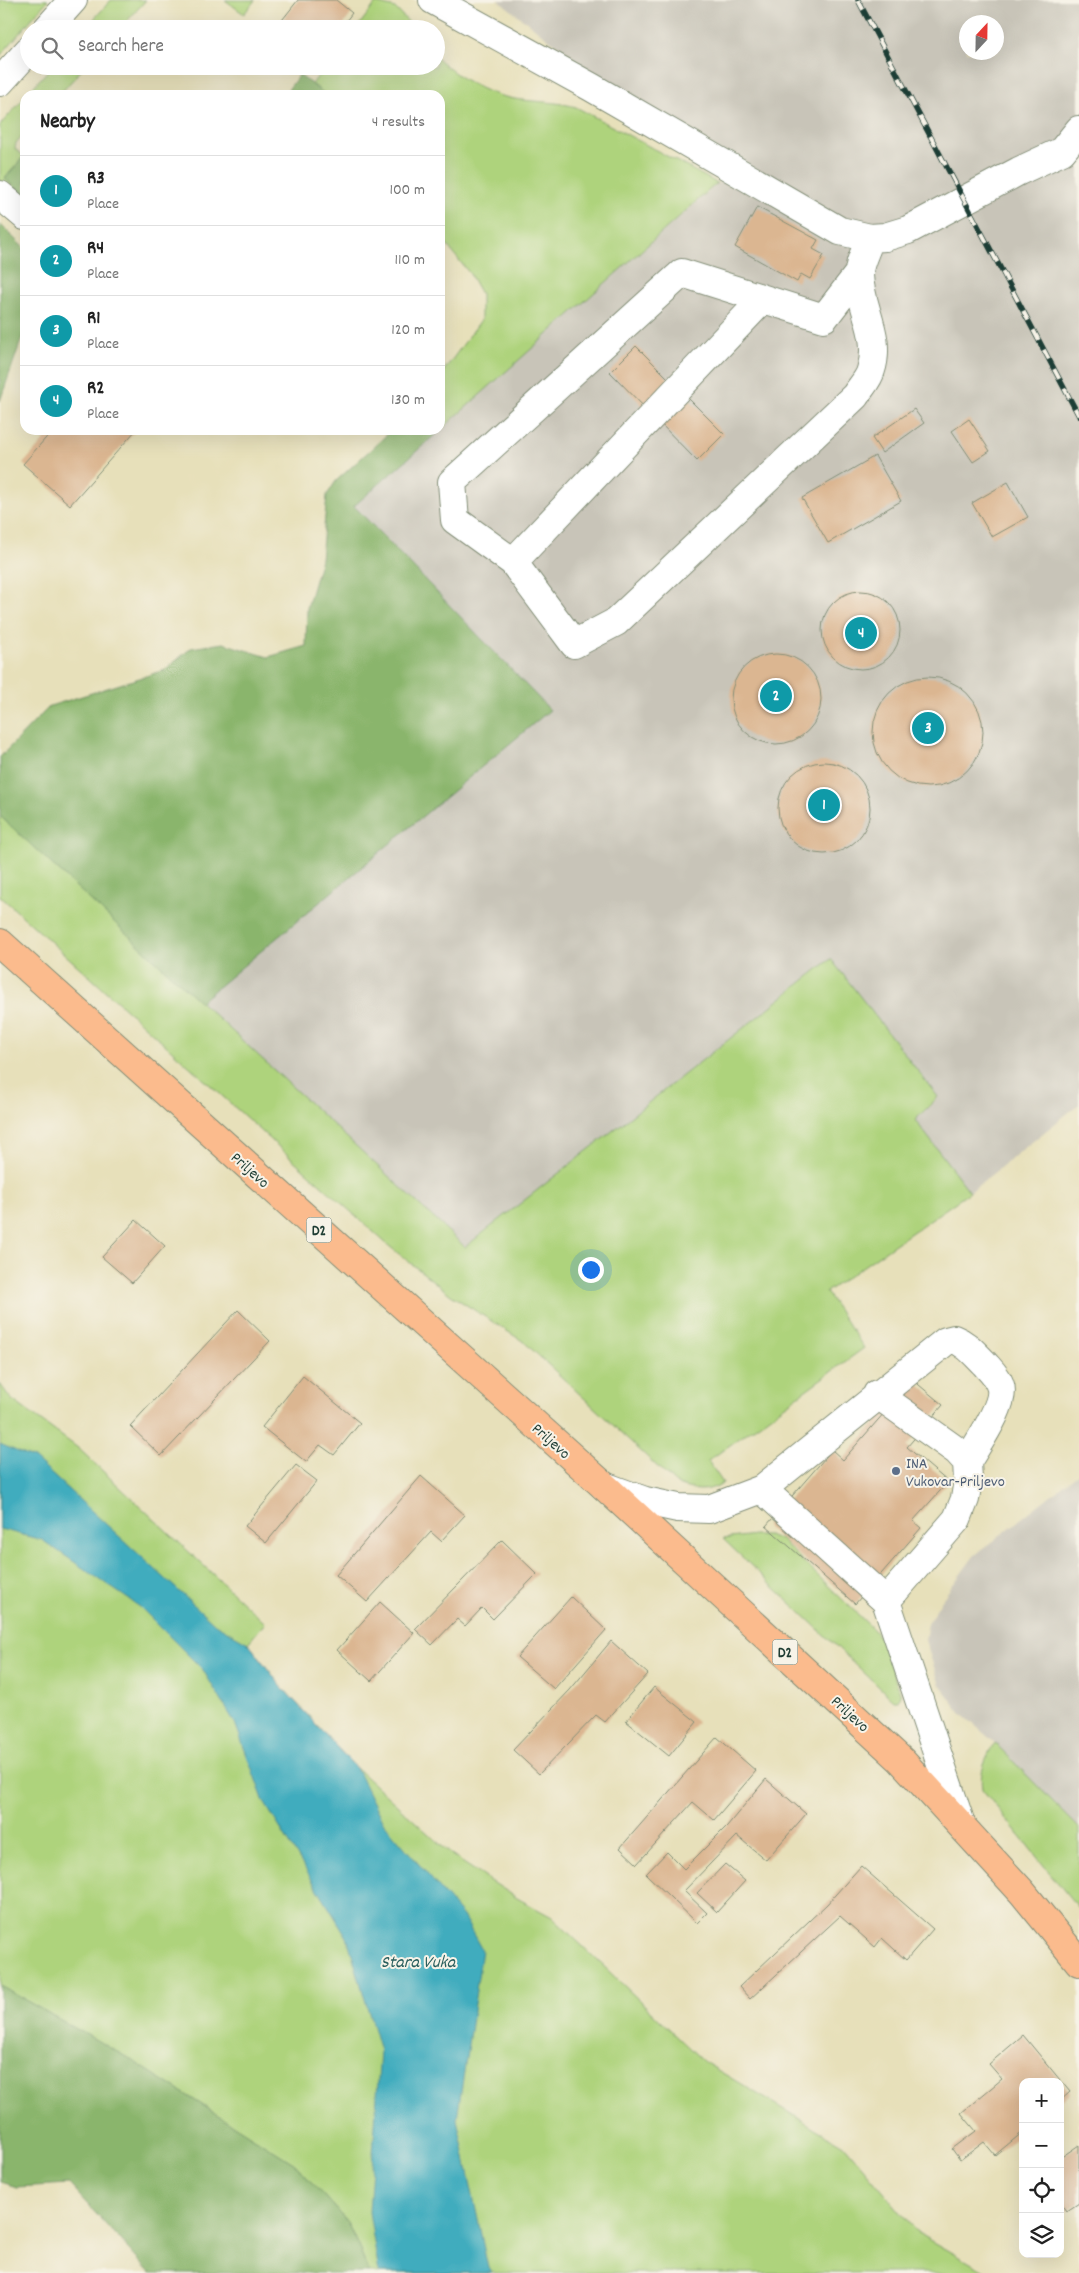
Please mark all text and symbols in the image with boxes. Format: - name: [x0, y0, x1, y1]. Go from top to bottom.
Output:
- north arrow: [959, 15, 1004, 60]
- search box: [20, 20, 445, 75]
- icon: search: [38, 34, 66, 62]
- text: Search here: [78, 34, 164, 61]
- text: Nearby: [40, 108, 95, 138]
- text: 4 results: [372, 111, 425, 134]
- text: R3: [87, 166, 105, 193]
- text: 1: [54, 179, 58, 202]
- text: 100 m: [389, 179, 425, 202]
- text: Place: [87, 193, 119, 216]
- text: R4: [87, 236, 104, 263]
- text: 2: [53, 249, 60, 272]
- text: 110 m: [395, 249, 425, 272]
- text: Place: [87, 263, 119, 286]
- text: R1: [87, 306, 100, 333]
- text: 3: [52, 319, 60, 342]
- text: 120 m: [391, 319, 425, 342]
- text: Place: [87, 333, 119, 356]
- text: R2: [87, 376, 105, 403]
- text: 4: [53, 389, 59, 412]
- text: 130 m: [391, 389, 425, 412]
- text: Place: [87, 403, 119, 426]
- pin: 4: [845, 614, 877, 652]
- pin: 2: [760, 677, 792, 715]
- pin: 3: [912, 709, 944, 747]
- pin: 1: [808, 786, 840, 824]
- street label: Priljevo: [225, 1147, 274, 1194]
- road number: D2: [306, 1218, 332, 1242]
- your location: [578, 1257, 604, 1283]
- street label: Priljevo: [526, 1418, 575, 1465]
- place label: INA Vukovar-Priljevo: [906, 1453, 1005, 1494]
- marker: INA Vukovar-Priljevo: [890, 1465, 902, 1477]
- road number: D2: [772, 1640, 798, 1664]
- street label: Priljevo: [825, 1691, 874, 1739]
- water label: Stara Vuka: [381, 1951, 457, 1976]
- map controls: [1019, 2078, 1064, 2258]
- button: +: [1019, 2078, 1064, 2123]
- button: −: [1019, 2123, 1064, 2168]
- button: locate: [1019, 2168, 1064, 2213]
- button: layers: [1019, 2213, 1064, 2258]

